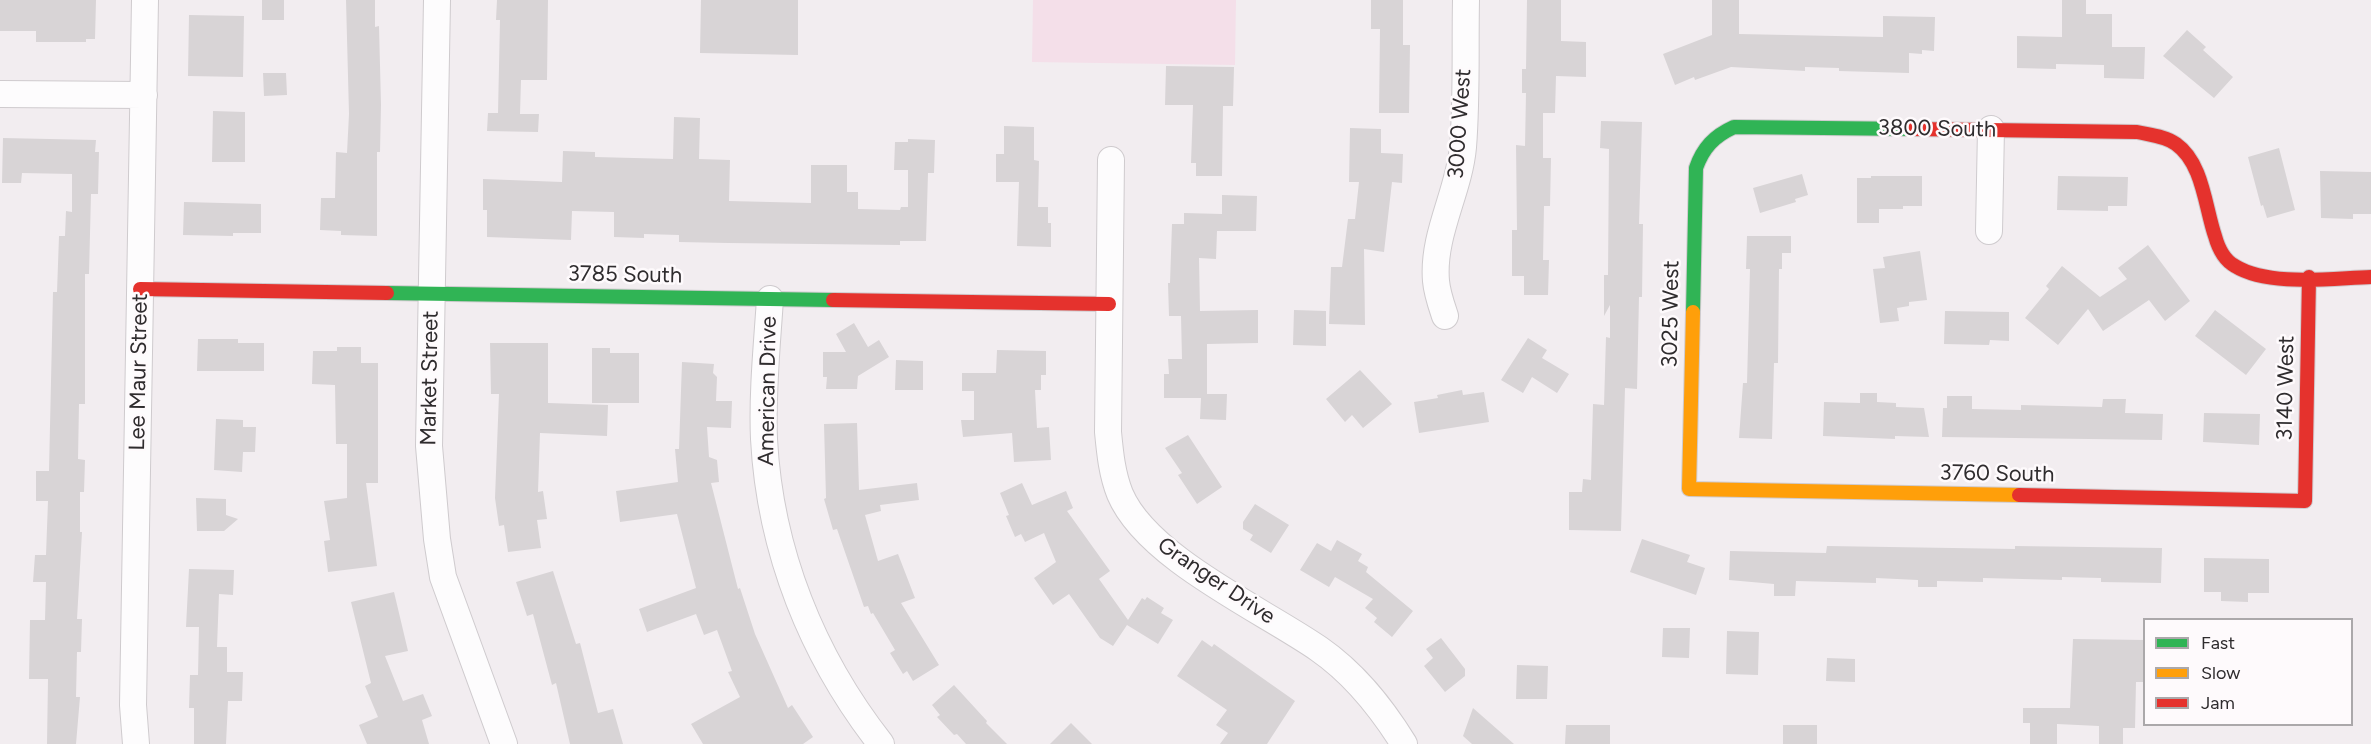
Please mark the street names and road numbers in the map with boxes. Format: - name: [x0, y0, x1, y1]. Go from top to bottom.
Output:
- street label: 3000 West: [1443, 68, 1477, 180]
- street label: 3800 South: [1878, 115, 1996, 143]
- street label: 3025 West: [1657, 260, 1685, 368]
- street label: 3785 South: [568, 261, 682, 289]
- street label: Lee Maur Street: [124, 293, 154, 451]
- street label: Market Street: [416, 310, 444, 446]
- street label: American Drive: [753, 316, 783, 466]
- street label: 3140 West: [2272, 335, 2300, 441]
- street label: 3760 South: [1939, 460, 2055, 488]
- street label: Granger Drive: [1152, 532, 1280, 630]

